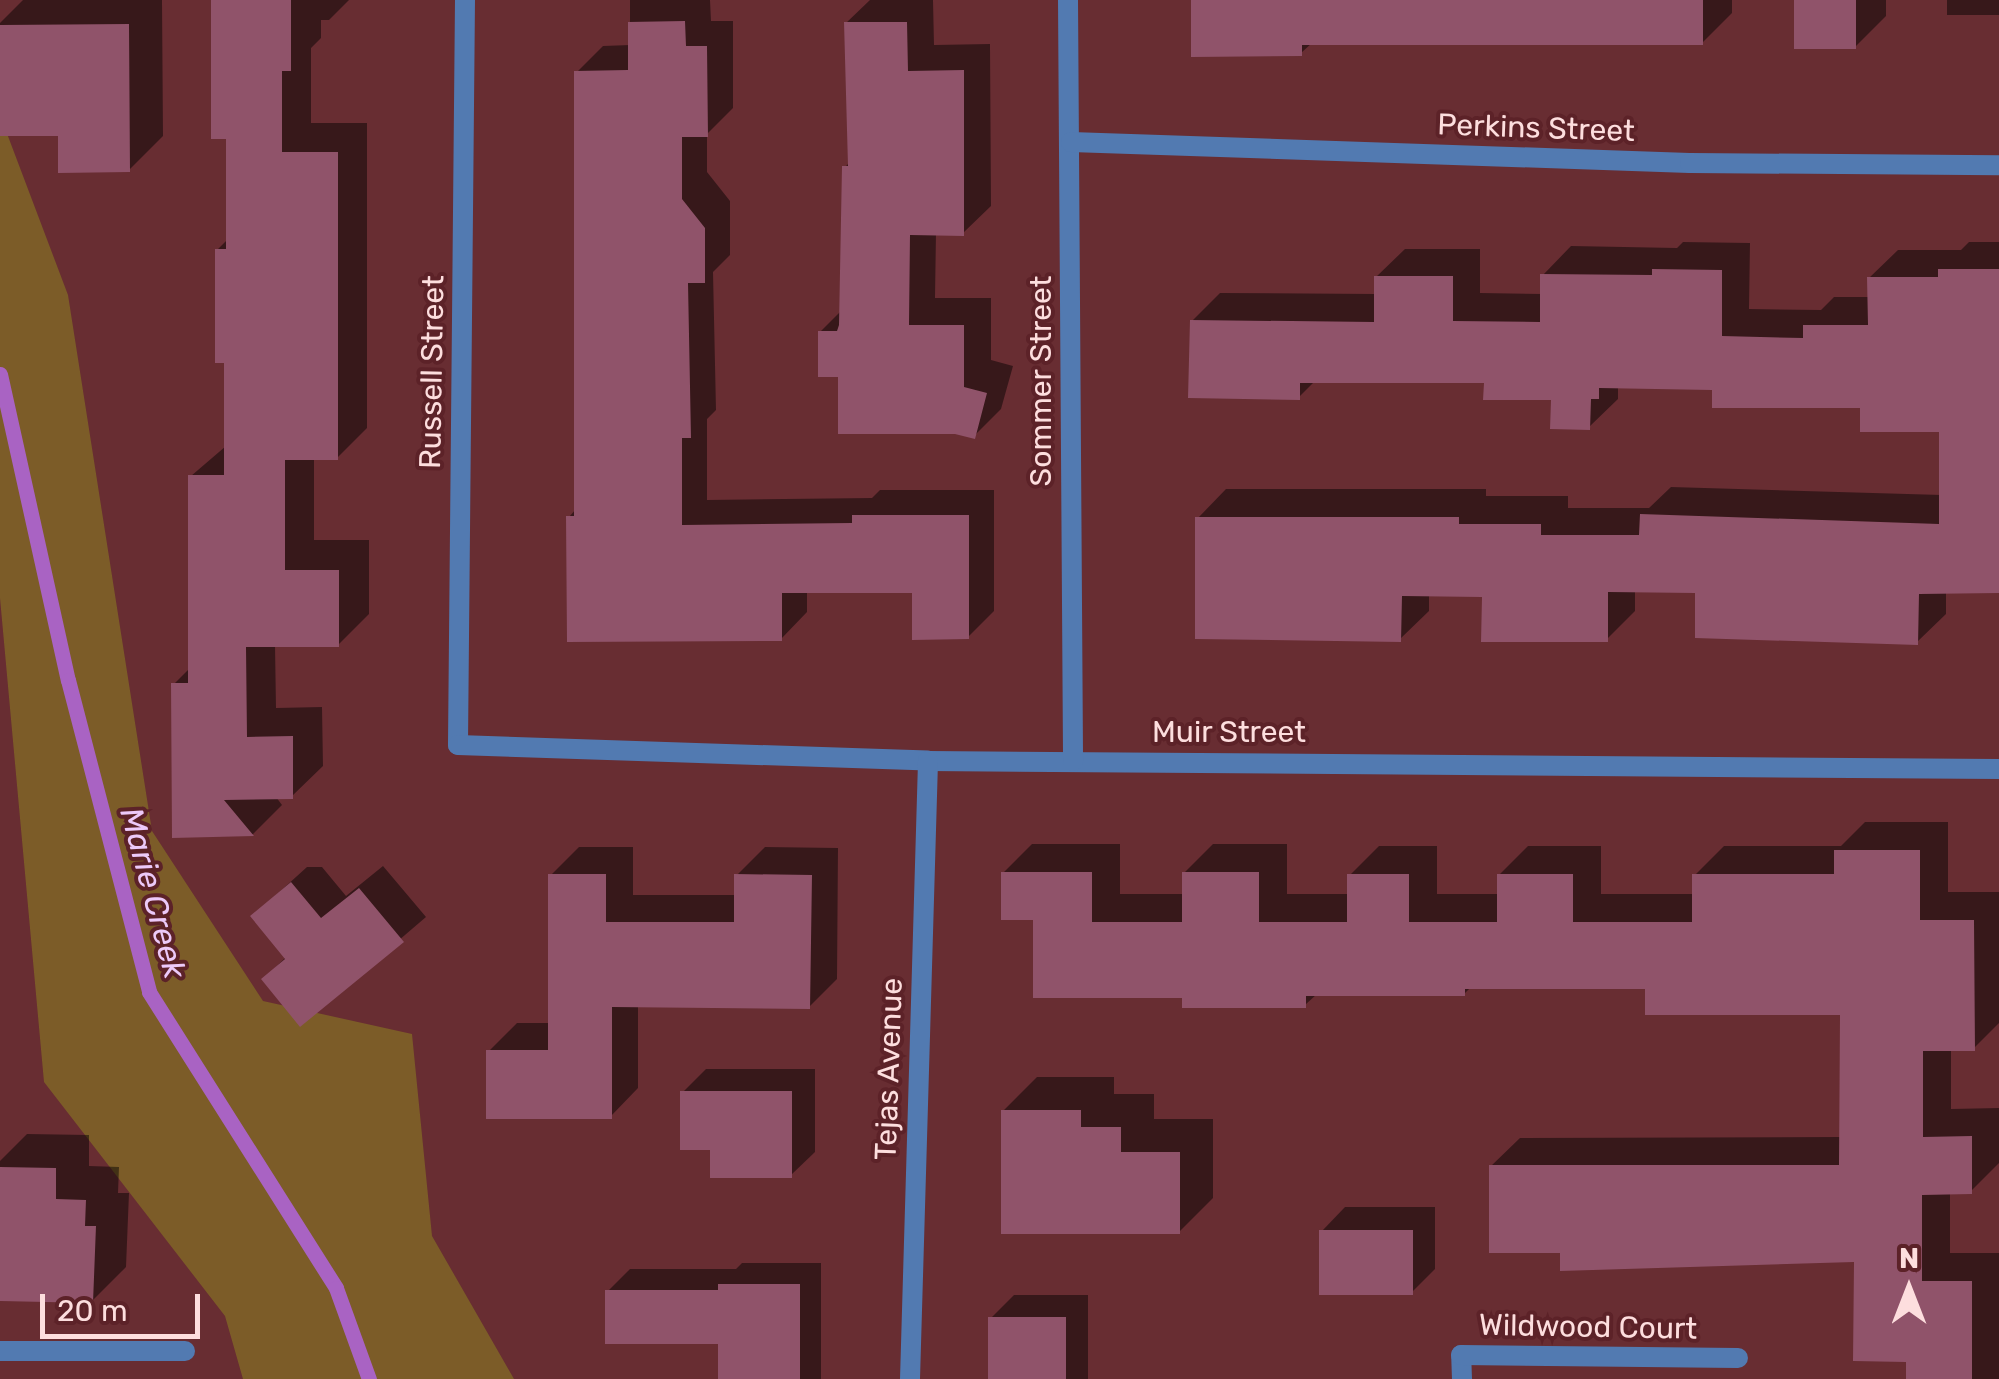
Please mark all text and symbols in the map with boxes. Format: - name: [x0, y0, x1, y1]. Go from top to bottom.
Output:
- street label: Perkins Street: [1437, 107, 1635, 149]
- street label: Russell Street: [412, 275, 452, 469]
- street label: Sommer Street: [1023, 275, 1059, 487]
- street label: Muir Street: [1152, 714, 1306, 750]
- water label: Marie Creek: [112, 803, 194, 983]
- street label: Tejas Avenue: [868, 977, 910, 1161]
- north arrow: [1859, 1239, 1959, 1339]
- text: N: [1899, 1242, 1919, 1275]
- scale bar: [45, 1274, 205, 1336]
- text: 20 m: [57, 1293, 128, 1329]
- street label: Wildwood Court: [1479, 1307, 1697, 1347]

